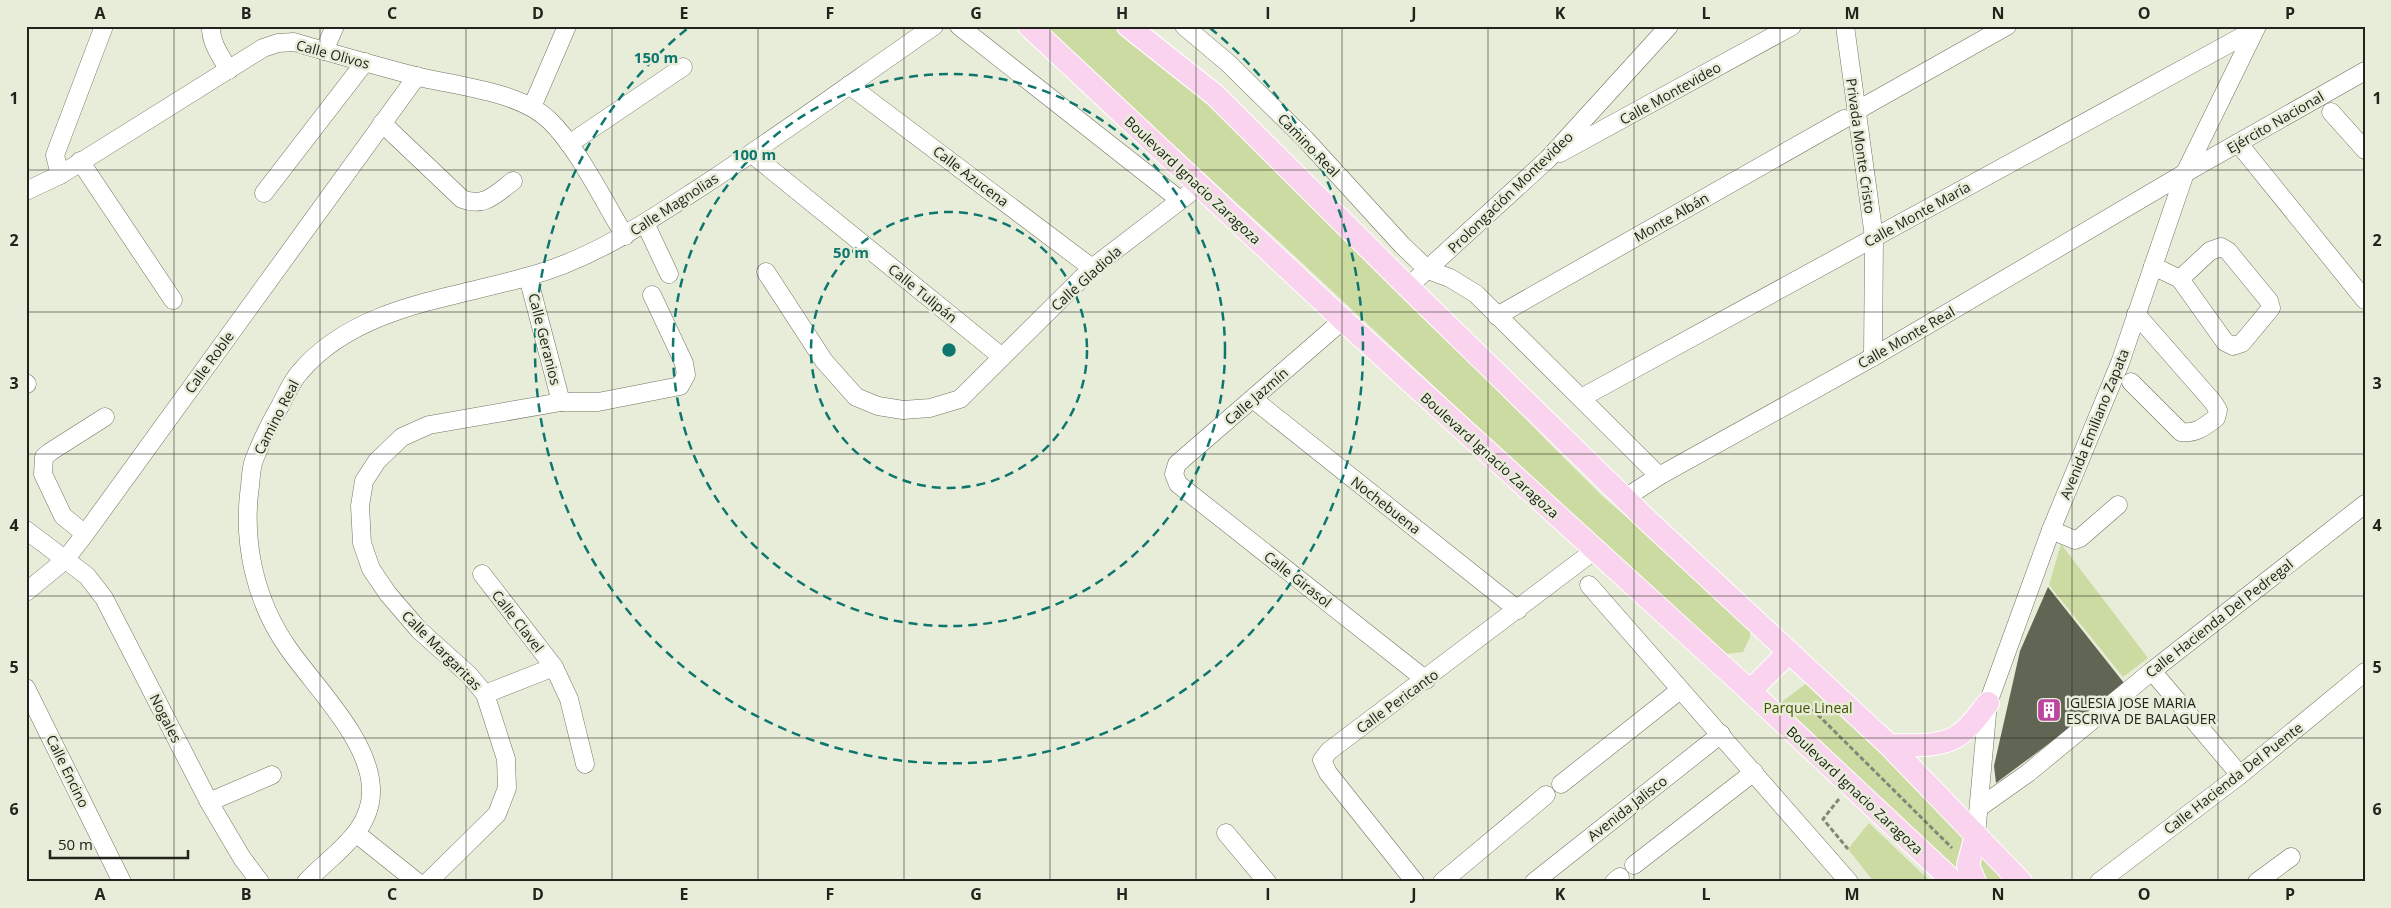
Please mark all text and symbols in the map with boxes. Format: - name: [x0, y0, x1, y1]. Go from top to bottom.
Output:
- text: A: [94, 2, 106, 24]
- text: B: [241, 2, 251, 24]
- text: C: [387, 2, 397, 24]
- text: D: [532, 2, 544, 24]
- text: E: [680, 2, 689, 24]
- text: F: [826, 2, 834, 24]
- text: G: [970, 2, 982, 24]
- text: H: [1116, 2, 1128, 24]
- text: I: [1265, 2, 1271, 24]
- text: J: [1409, 2, 1417, 24]
- text: K: [1555, 2, 1566, 24]
- text: L: [1701, 2, 1711, 24]
- text: M: [1844, 2, 1860, 24]
- text: N: [1991, 2, 2005, 24]
- text: O: [2138, 2, 2150, 24]
- text: P: [2285, 2, 2295, 24]
- street label: Calle Olivos: [294, 35, 372, 73]
- text: 150 m: [634, 47, 678, 67]
- street label: Calle Montevideo: [1616, 57, 1724, 129]
- street label: Privada Monte Cristo: [1842, 77, 1880, 215]
- text: 1: [9, 87, 19, 109]
- street label: Ejército Nacional: [2223, 87, 2327, 157]
- text: 1: [2372, 87, 2382, 109]
- street label: Camino Real: [1274, 109, 1344, 181]
- street label: Boulevard Ignacio Zaragoza: [1121, 112, 1265, 248]
- street label: Prolongación Montevideo: [1443, 127, 1577, 257]
- street label: Calle Azucena: [929, 141, 1013, 211]
- text: 100 m: [732, 144, 776, 164]
- street label: Calle Magnolias: [626, 168, 722, 240]
- street label: Calle Monte María: [1860, 177, 1974, 251]
- street label: Monte Albán: [1630, 188, 1712, 246]
- text: 2: [9, 229, 19, 251]
- text: 2: [2372, 229, 2382, 251]
- street label: Calle Gladiola: [1047, 241, 1125, 315]
- text: 50 m: [833, 242, 869, 262]
- street label: Calle Tulipán: [885, 259, 961, 327]
- street label: Calle Geranios: [524, 291, 566, 387]
- street label: Calle Monte Real: [1854, 302, 1958, 372]
- street label: Calle Roble: [180, 327, 238, 397]
- centre of rings: [940, 341, 958, 359]
- street label: Avenida Emiliano Zapata: [2055, 346, 2133, 502]
- street label: Calle Jazmín: [1220, 363, 1292, 429]
- text: 3: [9, 372, 19, 394]
- text: 3: [2372, 372, 2382, 394]
- street label: Camino Real: [249, 376, 303, 458]
- street label: Boulevard Ignacio Zaragoza: [1417, 388, 1563, 522]
- street label: Nochebuena: [1347, 472, 1425, 538]
- text: 4: [9, 514, 19, 536]
- text: 4: [2372, 514, 2382, 536]
- street label: Calle Girasol: [1260, 547, 1336, 611]
- street label: Calle Hacienda Del Pedregal: [2141, 554, 2297, 682]
- street label: Calle Clavel: [488, 586, 548, 656]
- street label: Calle Margaritas: [398, 606, 486, 694]
- text: 5: [9, 656, 19, 678]
- text: 5: [2372, 656, 2382, 678]
- street label: Calle Pericanto: [1352, 665, 1442, 737]
- street label: Nogales: [146, 690, 187, 746]
- place label: IGLESIA JOSE MARIA ESCRIVA DE BALAGUER: [2066, 693, 2216, 728]
- building icon: IGLESIA JOSE MARIA ESCRIVA DE BALAGUER: [2036, 697, 2062, 723]
- park label: Parque Lineal: [1763, 698, 1853, 717]
- street label: Calle Hacienda Del Puente: [2160, 718, 2307, 838]
- street label: Boulevard Ignacio Zaragoza: [1783, 722, 1927, 858]
- street label: Calle Encino: [42, 731, 94, 811]
- street label: Avenida Jalisco: [1583, 771, 1671, 845]
- text: 6: [9, 798, 19, 820]
- text: 6: [2372, 798, 2382, 820]
- scale bar: [50, 828, 188, 860]
- text: 50 m: [58, 834, 93, 854]
- text: A: [94, 883, 106, 905]
- text: B: [241, 883, 251, 905]
- text: C: [387, 883, 397, 905]
- text: D: [532, 883, 544, 905]
- text: E: [680, 883, 689, 905]
- text: F: [826, 883, 834, 905]
- text: G: [970, 883, 982, 905]
- text: H: [1116, 883, 1128, 905]
- text: I: [1265, 883, 1271, 905]
- text: J: [1409, 883, 1417, 905]
- text: K: [1555, 883, 1566, 905]
- text: L: [1701, 883, 1711, 905]
- text: M: [1844, 883, 1860, 905]
- text: N: [1991, 883, 2005, 905]
- text: O: [2138, 883, 2150, 905]
- text: P: [2285, 883, 2295, 905]

